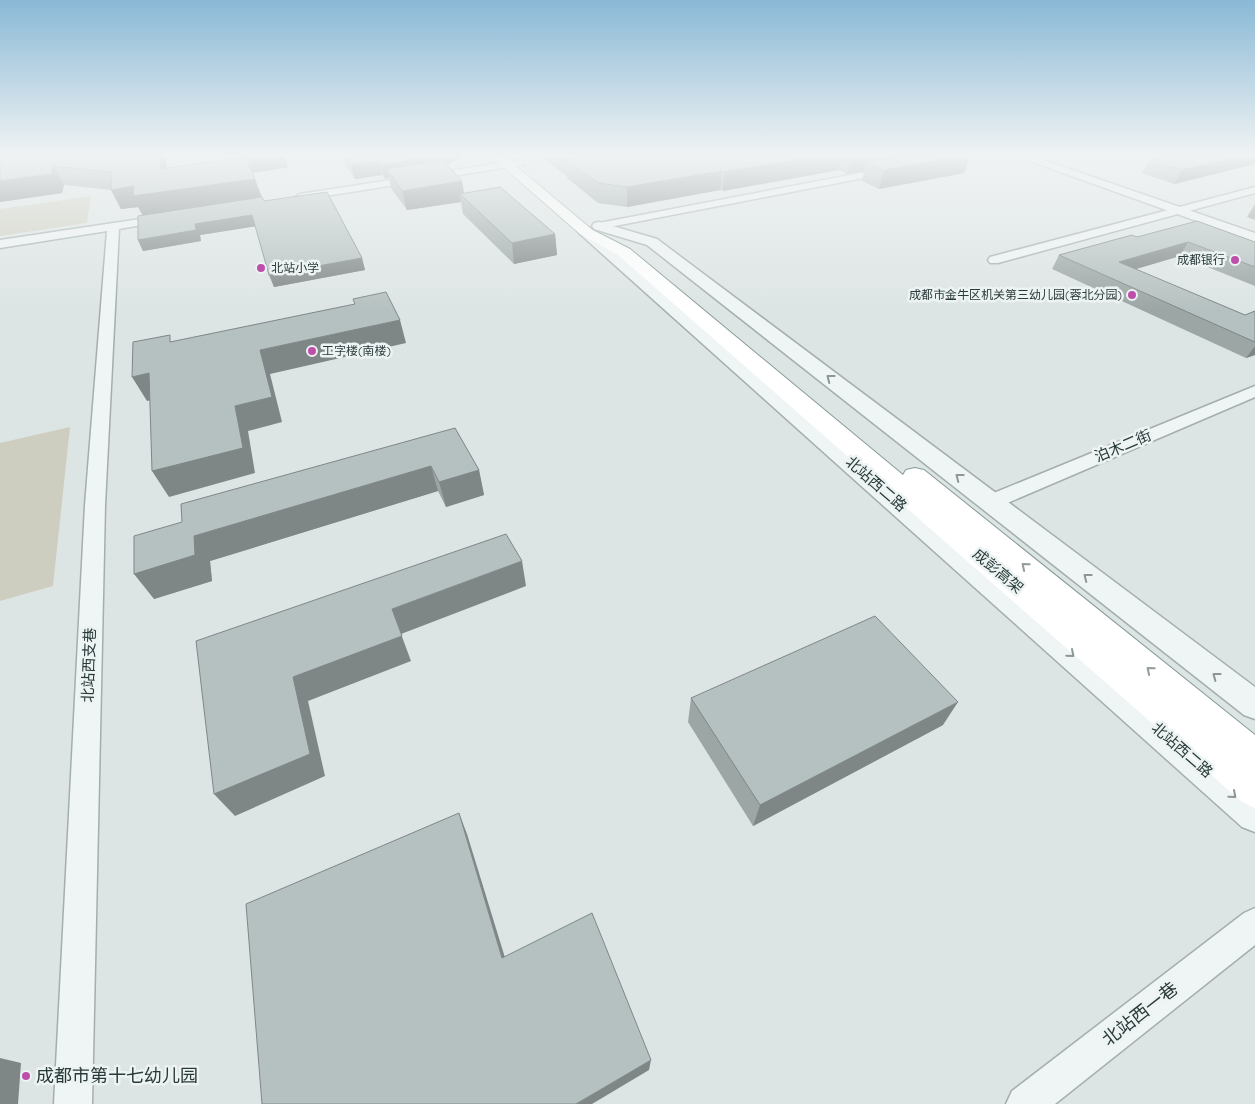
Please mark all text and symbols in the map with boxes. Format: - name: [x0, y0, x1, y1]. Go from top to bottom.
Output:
- place label: 成都银行: [1177, 252, 1225, 267]
- marker: 成都银行: [1229, 254, 1241, 266]
- place label: 北站小学: [271, 260, 319, 275]
- marker: 北站小学: [255, 262, 267, 274]
- place label: 成都市金牛区机关第三幼儿园(蓉北分园): [909, 287, 1122, 302]
- marker: 成都市金牛区机关第三幼儿园(蓉北分园): [1126, 289, 1138, 301]
- place label: 工字楼(南楼): [322, 343, 391, 358]
- marker: 工字楼(南楼): [306, 345, 318, 357]
- one-way arrow: [827, 376, 836, 384]
- street label: 泊木二街: [1091, 425, 1154, 466]
- street label: 北站西二路: [842, 452, 911, 515]
- one-way arrow: [956, 475, 965, 483]
- street label: 成彭高架: [969, 544, 1027, 597]
- one-way arrow: [1021, 563, 1030, 572]
- one-way arrow: [1084, 574, 1093, 582]
- street label: 北站西支巷: [78, 627, 99, 703]
- one-way arrow: [1065, 648, 1074, 657]
- one-way arrow: [1147, 667, 1156, 676]
- one-way arrow: [1213, 673, 1222, 681]
- street label: 北站西二路: [1148, 718, 1217, 781]
- one-way arrow: [1227, 789, 1236, 798]
- street label: 北站西一巷: [1097, 977, 1182, 1050]
- place label: 成都市第十七幼儿园: [36, 1064, 198, 1087]
- marker: 成都市第十七幼儿园: [20, 1070, 32, 1082]

